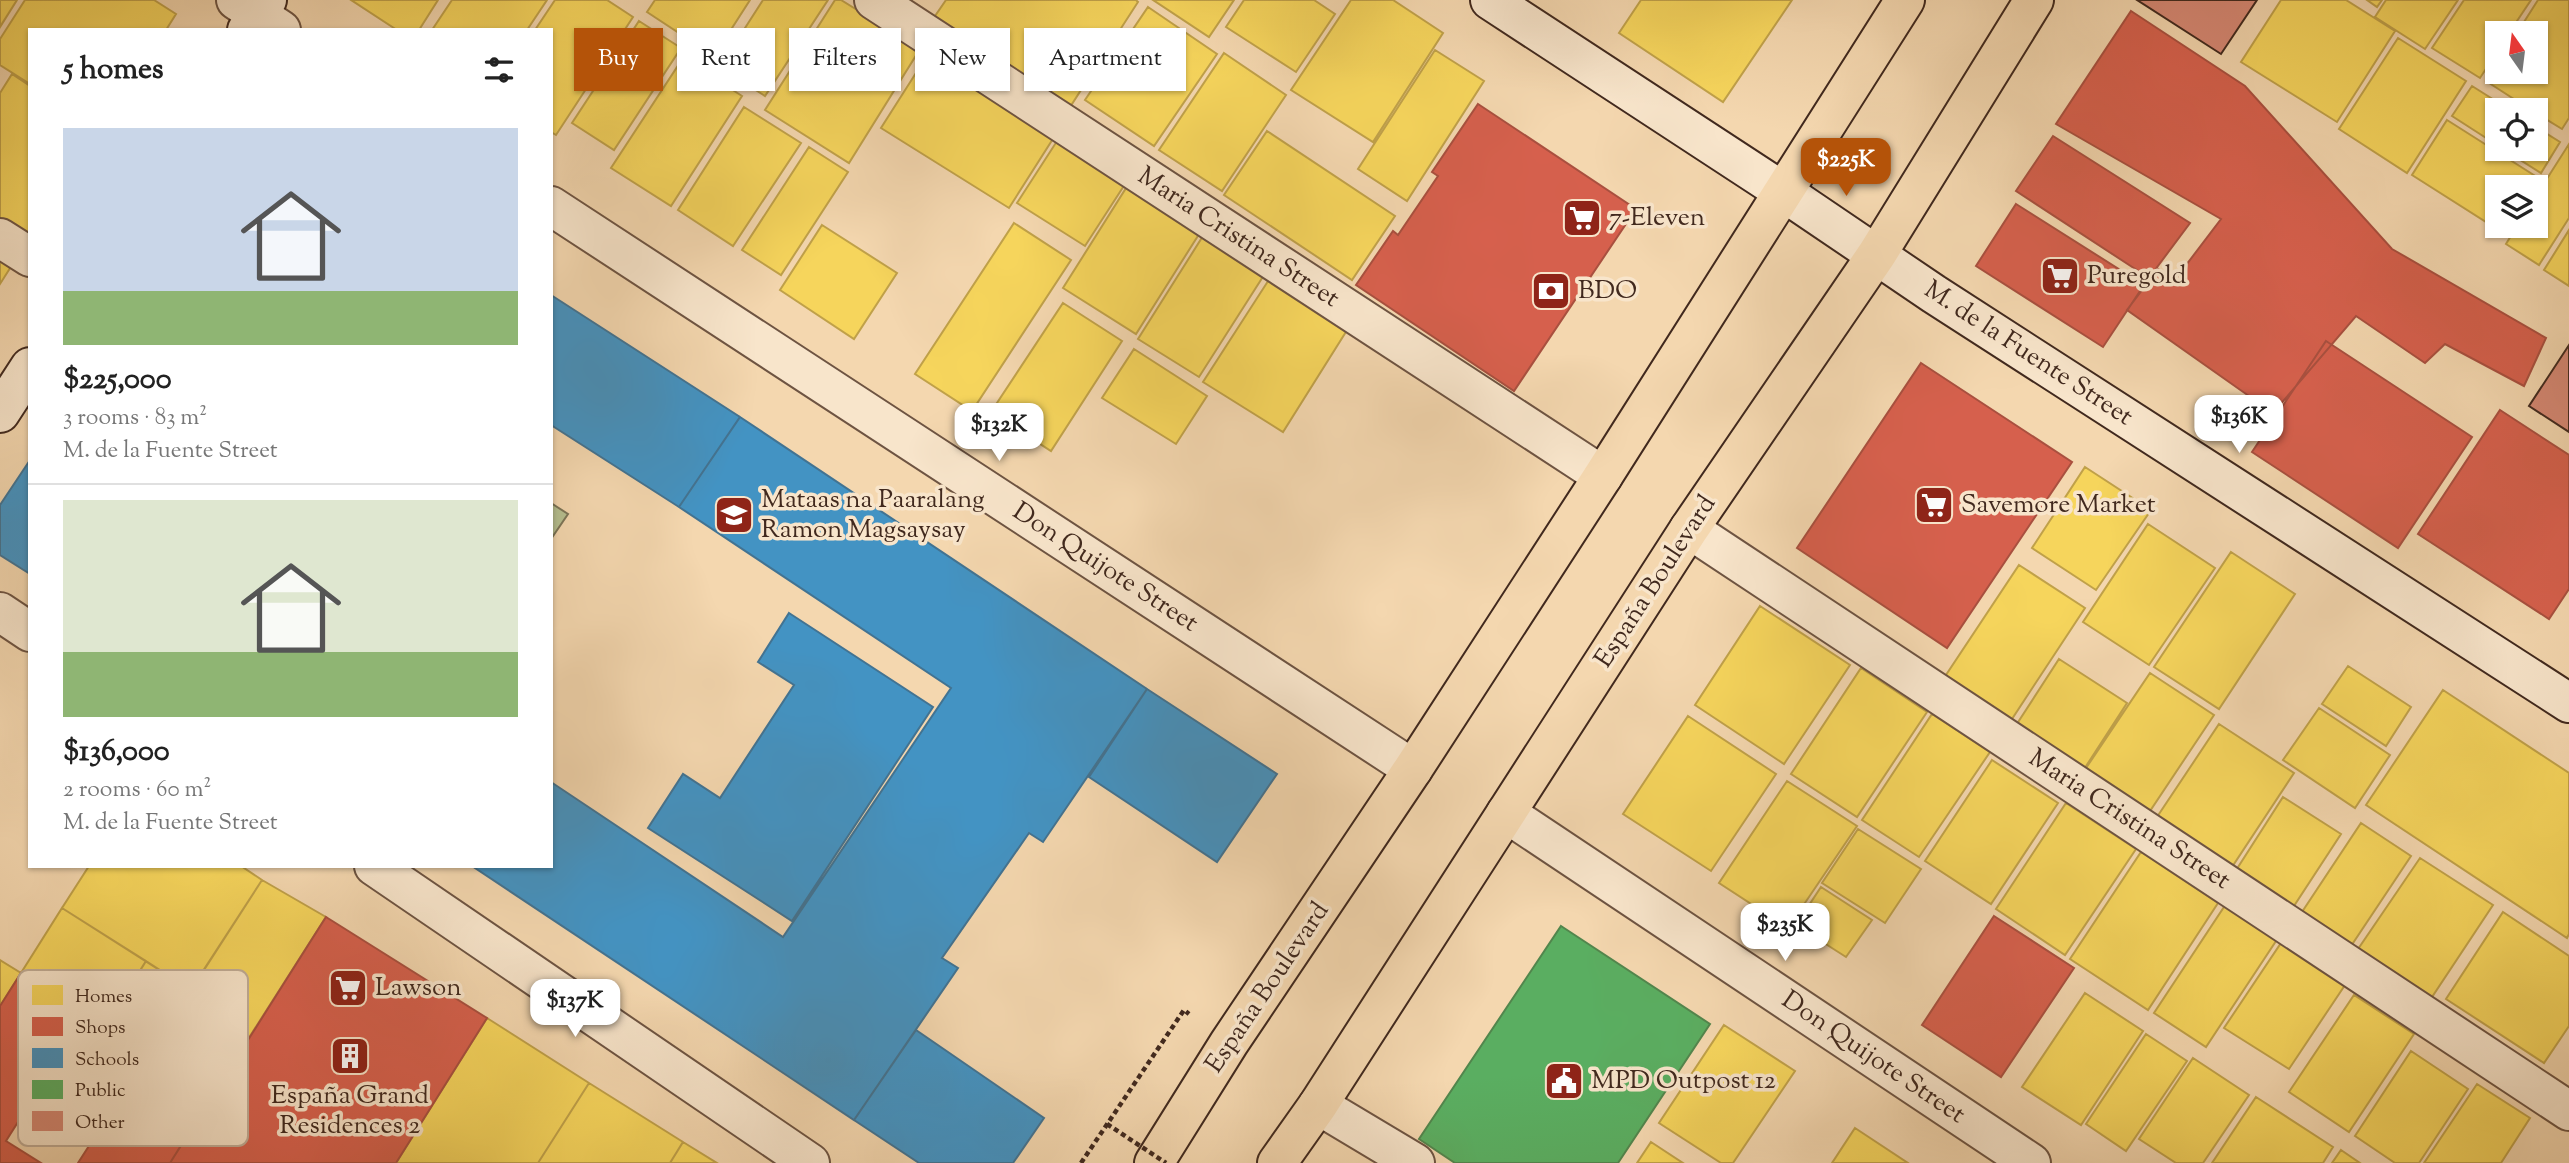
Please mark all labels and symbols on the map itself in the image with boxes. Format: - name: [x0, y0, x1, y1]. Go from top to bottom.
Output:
- north arrow: [2485, 21, 2548, 84]
- pin: $225K: [1797, 138, 1895, 198]
- street label: Maria Cristina Street: [1130, 159, 1346, 317]
- supermarket icon: 7-Eleven: [1561, 197, 1603, 239]
- place label: 7-Eleven: [1609, 200, 1705, 237]
- supermarket icon: Puregold: [2039, 255, 2081, 297]
- place label: Puregold: [2087, 258, 2187, 295]
- bank icon: BDO: [1530, 270, 1572, 312]
- street label: M. de la Fuente Street: [1916, 272, 2140, 436]
- place label: BDO: [1578, 273, 1637, 310]
- pin: $136K: [2190, 396, 2288, 455]
- pin: $132K: [950, 404, 1048, 463]
- place label: Mataas na Paaralang Ramon Magsaysay: [761, 482, 985, 549]
- supermarket icon: Savemore Market: [1913, 484, 1955, 526]
- place label: Savemore Market: [1961, 487, 2156, 524]
- street label: España Boulevard: [1586, 488, 1726, 676]
- school or university icon: Mataas na Paaralang Ramon Magsaysay: [713, 494, 755, 536]
- street label: Don Quijote Street: [1005, 494, 1205, 642]
- street label: Maria Cristina Street: [2021, 741, 2237, 899]
- street label: España Boulevard: [1197, 895, 1339, 1081]
- pin: $235K: [1736, 904, 1834, 963]
- supermarket icon: Lawson: [327, 967, 369, 1009]
- legend: [18, 970, 248, 1146]
- place label: Lawson: [375, 970, 462, 1007]
- pin: $137K: [526, 979, 624, 1039]
- street label: Don Quijote Street: [1774, 983, 1972, 1133]
- text: Homes: [75, 984, 132, 1011]
- text: Shops: [75, 1015, 126, 1042]
- building icon: España Grand Residences 2: [329, 1035, 371, 1077]
- text: Schools: [75, 1047, 139, 1074]
- public building icon: MPD Outpost 12: [1543, 1060, 1585, 1102]
- place label: MPD Outpost 12: [1591, 1063, 1776, 1100]
- text: Public: [75, 1078, 126, 1105]
- place label: España Grand Residences 2: [271, 1078, 429, 1145]
- text: Other: [75, 1110, 125, 1137]

